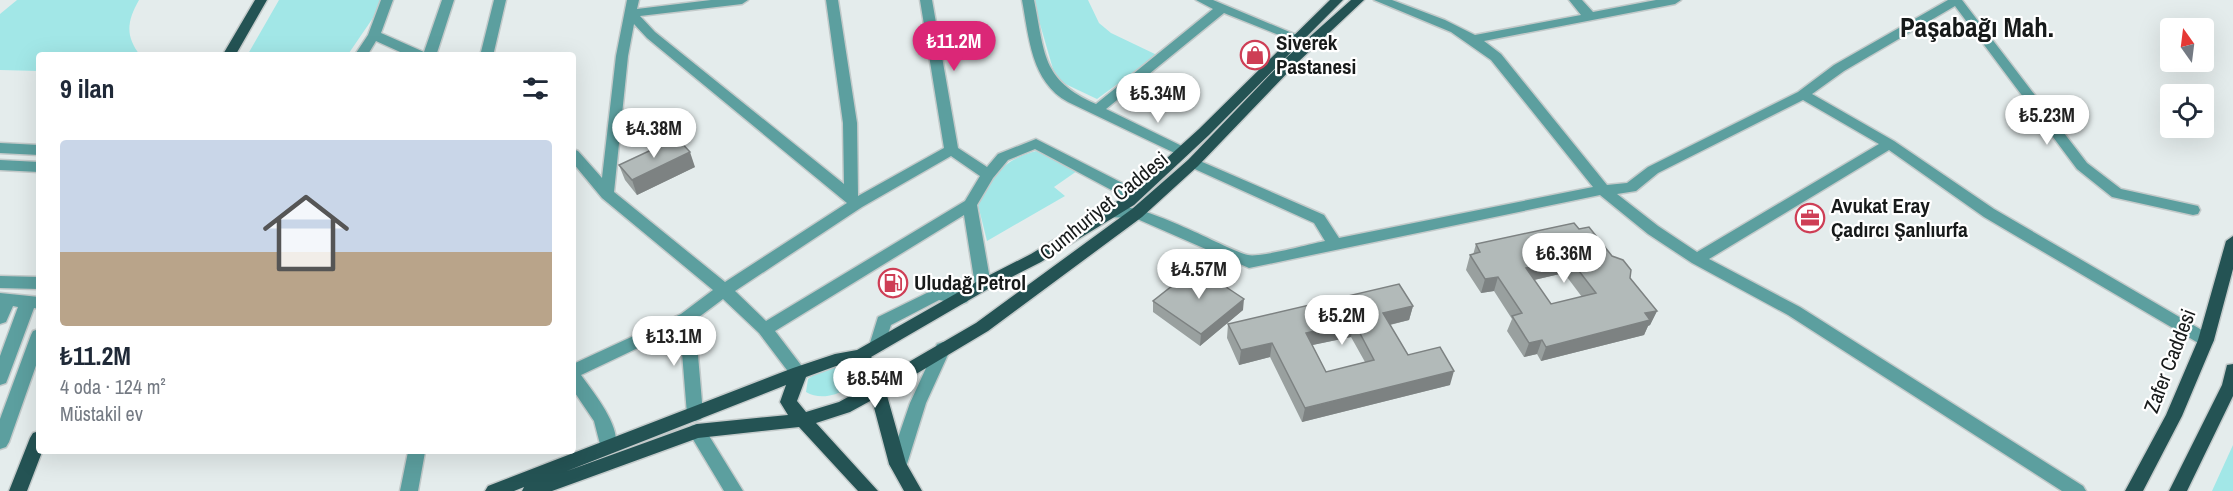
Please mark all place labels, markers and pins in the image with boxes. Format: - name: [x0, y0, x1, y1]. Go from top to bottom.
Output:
- pin: ₺11.2M: [905, 21, 1003, 72]
- place label: Siverek Pastanesi: [1276, 28, 1356, 81]
- shop icon: Siverek Pastanesi: [1239, 39, 1271, 71]
- pin: ₺5.34M: [1109, 73, 1207, 124]
- pin: ₺5.23M: [1998, 95, 2096, 146]
- pin: ₺4.38M: [605, 108, 703, 159]
- place label: Avukat Eray Çadırcı Şanlıurfa: [1831, 191, 1968, 244]
- office icon: Avukat Eray Çadırcı Şanlıurfa: [1794, 202, 1826, 234]
- pin: ₺6.36M: [1515, 233, 1613, 284]
- pin: ₺4.57M: [1150, 249, 1248, 300]
- fuel station icon: Uludağ Petrol: [877, 267, 909, 299]
- place label: Uludağ Petrol: [914, 268, 1026, 297]
- pin: ₺5.2M: [1300, 295, 1384, 346]
- pin: ₺13.1M: [625, 316, 723, 367]
- pin: ₺8.54M: [826, 358, 924, 409]

